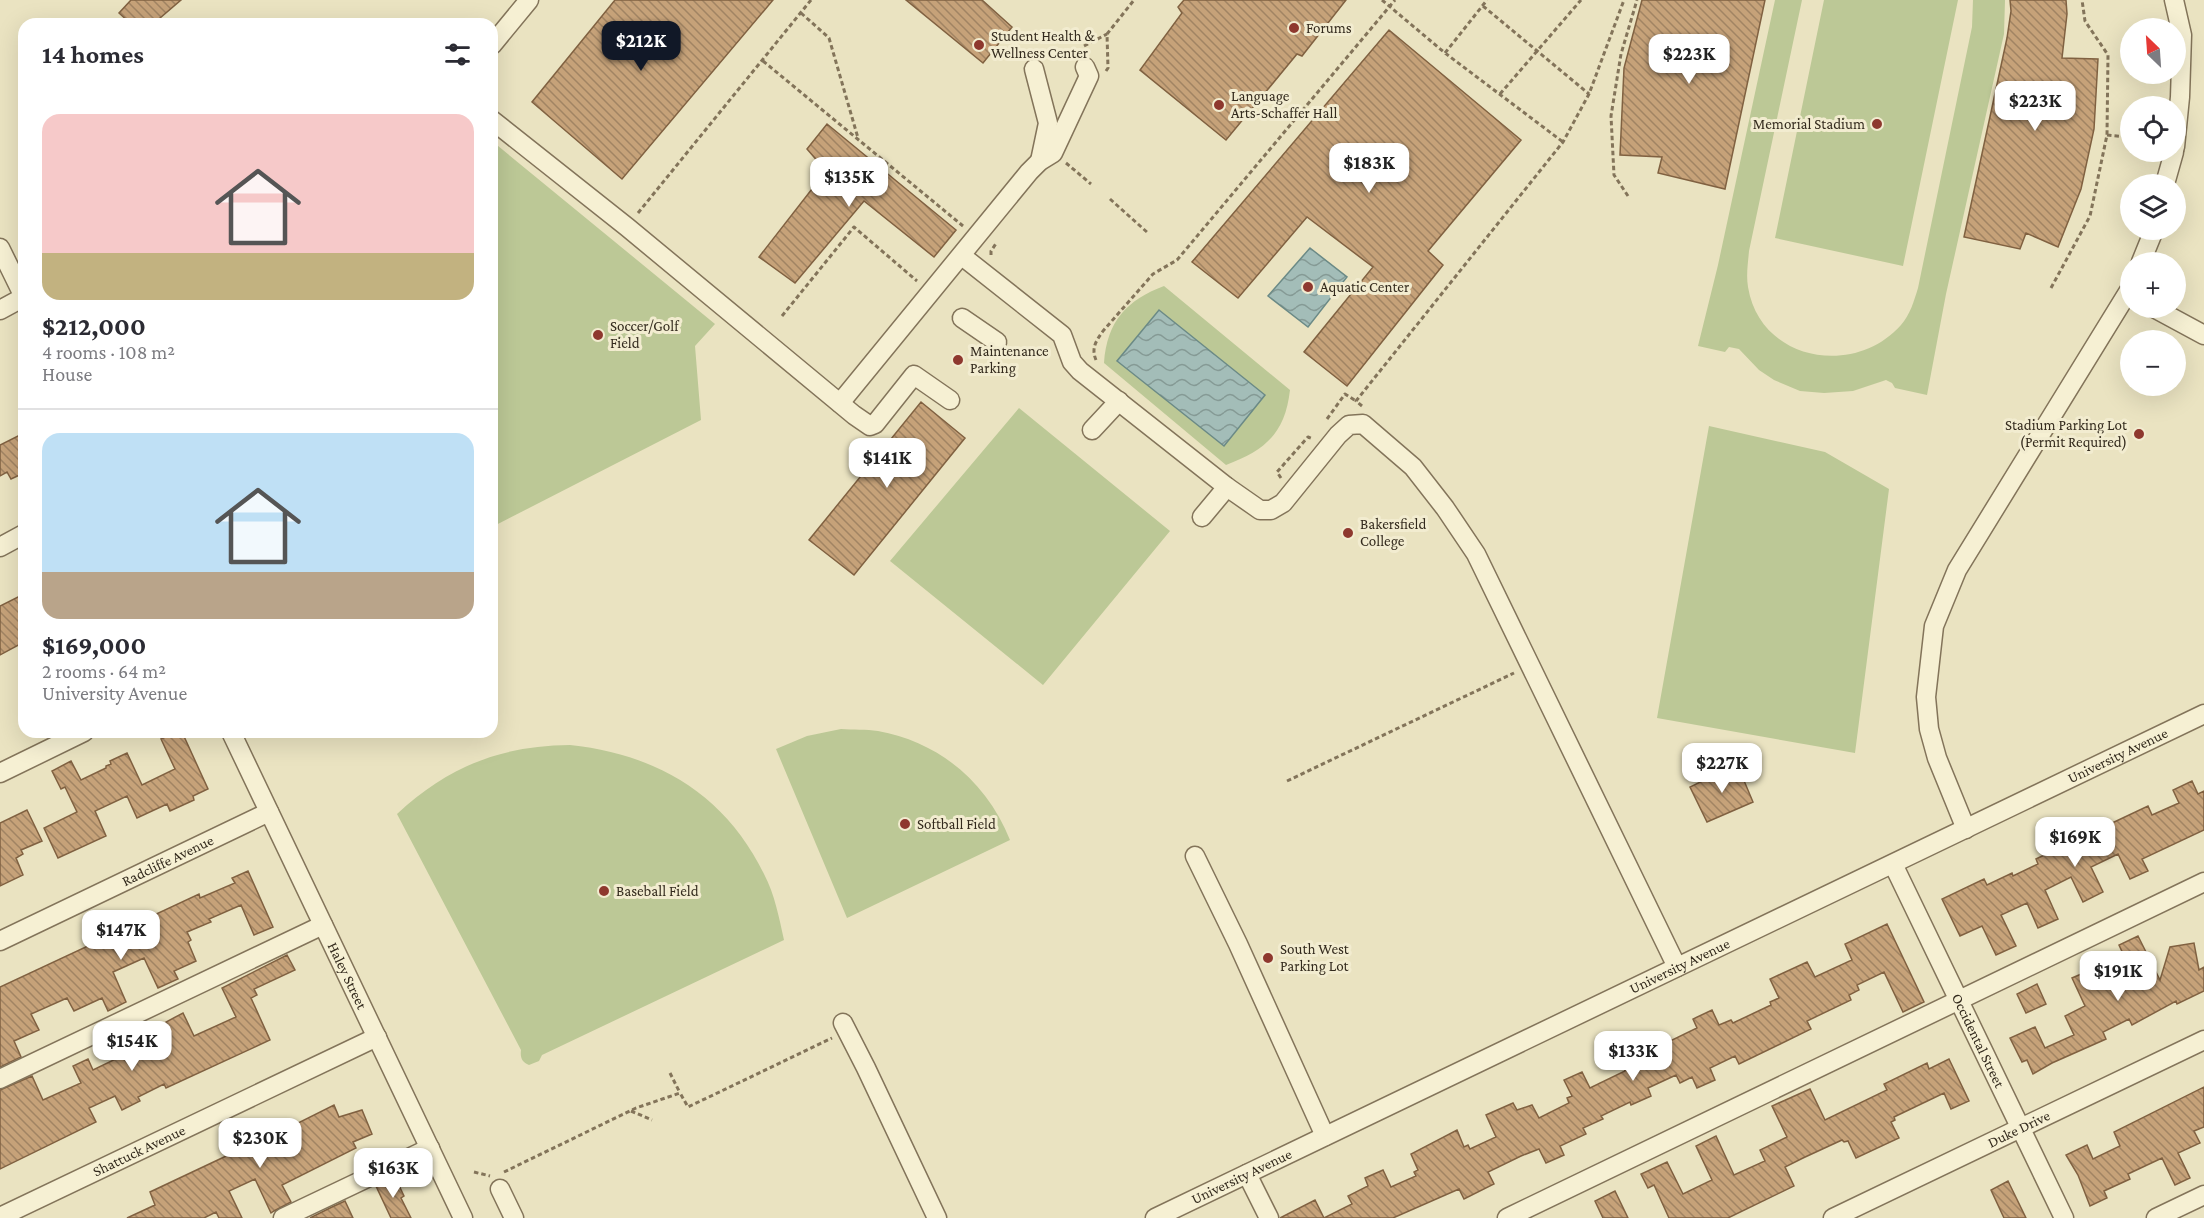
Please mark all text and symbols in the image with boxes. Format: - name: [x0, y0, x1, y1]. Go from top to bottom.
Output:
- north arrow: [2120, 18, 2186, 84]
- map controls: [2120, 18, 2186, 396]
- place label: Forums: [1306, 20, 1352, 36]
- pin: $212K: [599, 21, 683, 72]
- marker: Forums: [1287, 21, 1301, 35]
- place label: Student Health & Wellness Center: [991, 28, 1095, 61]
- text: $212K: [616, 29, 666, 51]
- pin: $223K: [1647, 34, 1731, 85]
- icon: filters: [441, 38, 474, 71]
- marker: Student Health & Wellness Center: [972, 38, 986, 52]
- text: 14 homes: [42, 40, 144, 69]
- text: $223K: [1663, 42, 1715, 64]
- pin: $223K: [1993, 81, 2077, 132]
- place label: Language Arts-Schaffer Hall: [1231, 88, 1337, 121]
- text: $223K: [2009, 89, 2061, 111]
- button: locate: [2120, 96, 2186, 162]
- marker: Language Arts-Schaffer Hall: [1212, 98, 1226, 112]
- place label: Memorial Stadium: [1753, 116, 1865, 132]
- marker: Memorial Stadium: [1870, 117, 1884, 131]
- pin: $183K: [1327, 143, 1411, 194]
- text: $183K: [1343, 151, 1395, 173]
- icon: home: [204, 153, 312, 261]
- pin: $135K: [807, 157, 891, 208]
- text: $135K: [824, 165, 874, 187]
- button: layers: [2120, 174, 2186, 240]
- button: +: [2120, 252, 2186, 318]
- place label: Aquatic Center: [1320, 279, 1410, 296]
- marker: Aquatic Center: [1301, 280, 1315, 294]
- text: $212,000: [42, 312, 146, 341]
- place label: Soccer/Golf Field: [610, 318, 680, 351]
- marker: Soccer/Golf Field: [591, 328, 605, 342]
- button: −: [2120, 330, 2186, 396]
- text: 4 rooms · 108 m²: [42, 341, 175, 363]
- place label: Maintenance Parking: [970, 343, 1049, 377]
- marker: Maintenance Parking: [951, 353, 965, 367]
- text: House: [42, 363, 92, 385]
- place label: Stadium Parking Lot (Permit Required): [2005, 417, 2128, 451]
- marker: Stadium Parking Lot (Permit Required): [2132, 427, 2146, 441]
- pin: $141K: [845, 438, 929, 489]
- text: $141K: [863, 446, 911, 468]
- icon: home: [204, 472, 312, 580]
- place label: Bakersfield College: [1360, 516, 1426, 550]
- marker: Bakersfield College: [1341, 526, 1355, 540]
- text: $169,000: [42, 631, 146, 660]
- text: 2 rooms · 64 m²: [42, 660, 166, 682]
- text: University Avenue: [42, 682, 187, 704]
- street label: University Avenue: [2065, 724, 2171, 786]
- pin: $227K: [1680, 743, 1764, 794]
- text: $227K: [1696, 751, 1748, 773]
- place label: Softball Field: [917, 816, 996, 832]
- marker: Softball Field: [898, 817, 912, 831]
- pin: $169K: [2033, 817, 2117, 868]
- text: $169K: [2049, 825, 2101, 847]
- street label: Radcliffe Avenue: [119, 832, 216, 889]
- place label: Baseball Field: [616, 883, 699, 899]
- marker: Baseball Field: [597, 884, 611, 898]
- pin: $147K: [79, 910, 163, 961]
- text: $147K: [96, 918, 146, 940]
- street label: University Avenue: [1627, 935, 1733, 997]
- street label: Haley Street: [325, 940, 371, 1013]
- place label: South West Parking Lot: [1280, 941, 1350, 975]
- marker: South West Parking Lot: [1261, 951, 1275, 965]
- pin: $191K: [2076, 951, 2160, 1002]
- text: $191K: [2094, 959, 2142, 981]
- street label: Occidental Street: [1949, 991, 2008, 1091]
- pin: $154K: [90, 1021, 174, 1072]
- text: $154K: [107, 1029, 157, 1051]
- pin: $133K: [1591, 1031, 1675, 1082]
- text: $133K: [1608, 1039, 1658, 1061]
- street label: Duke Drive: [1985, 1107, 2053, 1151]
- pin: $230K: [218, 1118, 302, 1169]
- street label: Shattuck Avenue: [90, 1122, 188, 1179]
- text: $230K: [233, 1126, 287, 1148]
- street label: University Avenue: [1189, 1145, 1294, 1207]
- pin: $163K: [351, 1148, 435, 1199]
- text: $163K: [368, 1156, 418, 1178]

